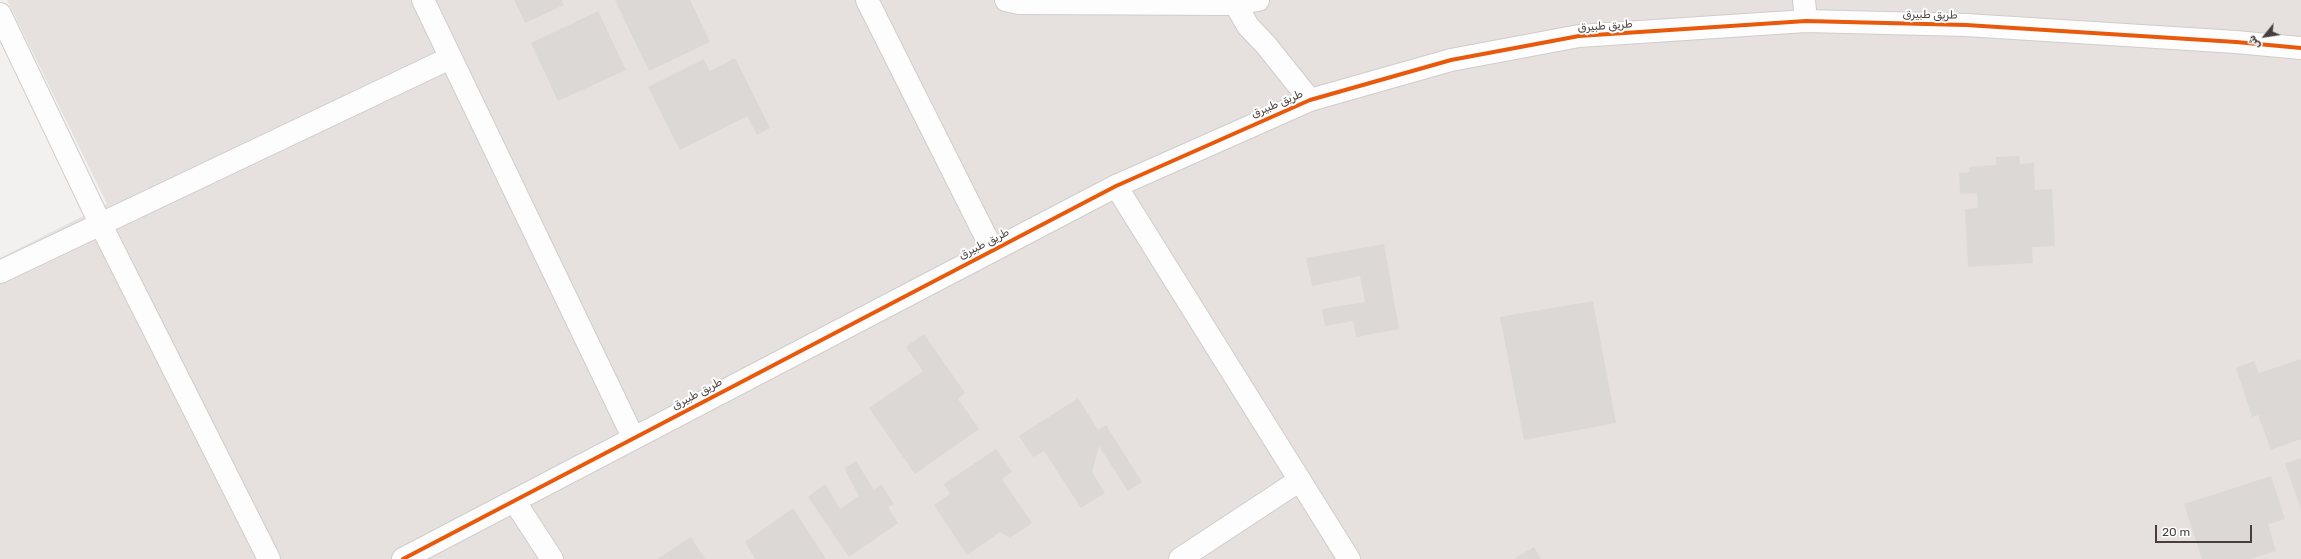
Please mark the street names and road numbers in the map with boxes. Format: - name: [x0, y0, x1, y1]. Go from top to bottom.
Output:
- street label: طريق طبيرق: [1902, 8, 1958, 22]
- street label: طريق طبيرق: [1577, 17, 1633, 35]
- street label: طريق طبيرق: [1249, 87, 1305, 121]
- street label: طريق طبيرق: [956, 226, 1012, 262]
- street label: طريق طبيرق: [670, 375, 724, 413]

